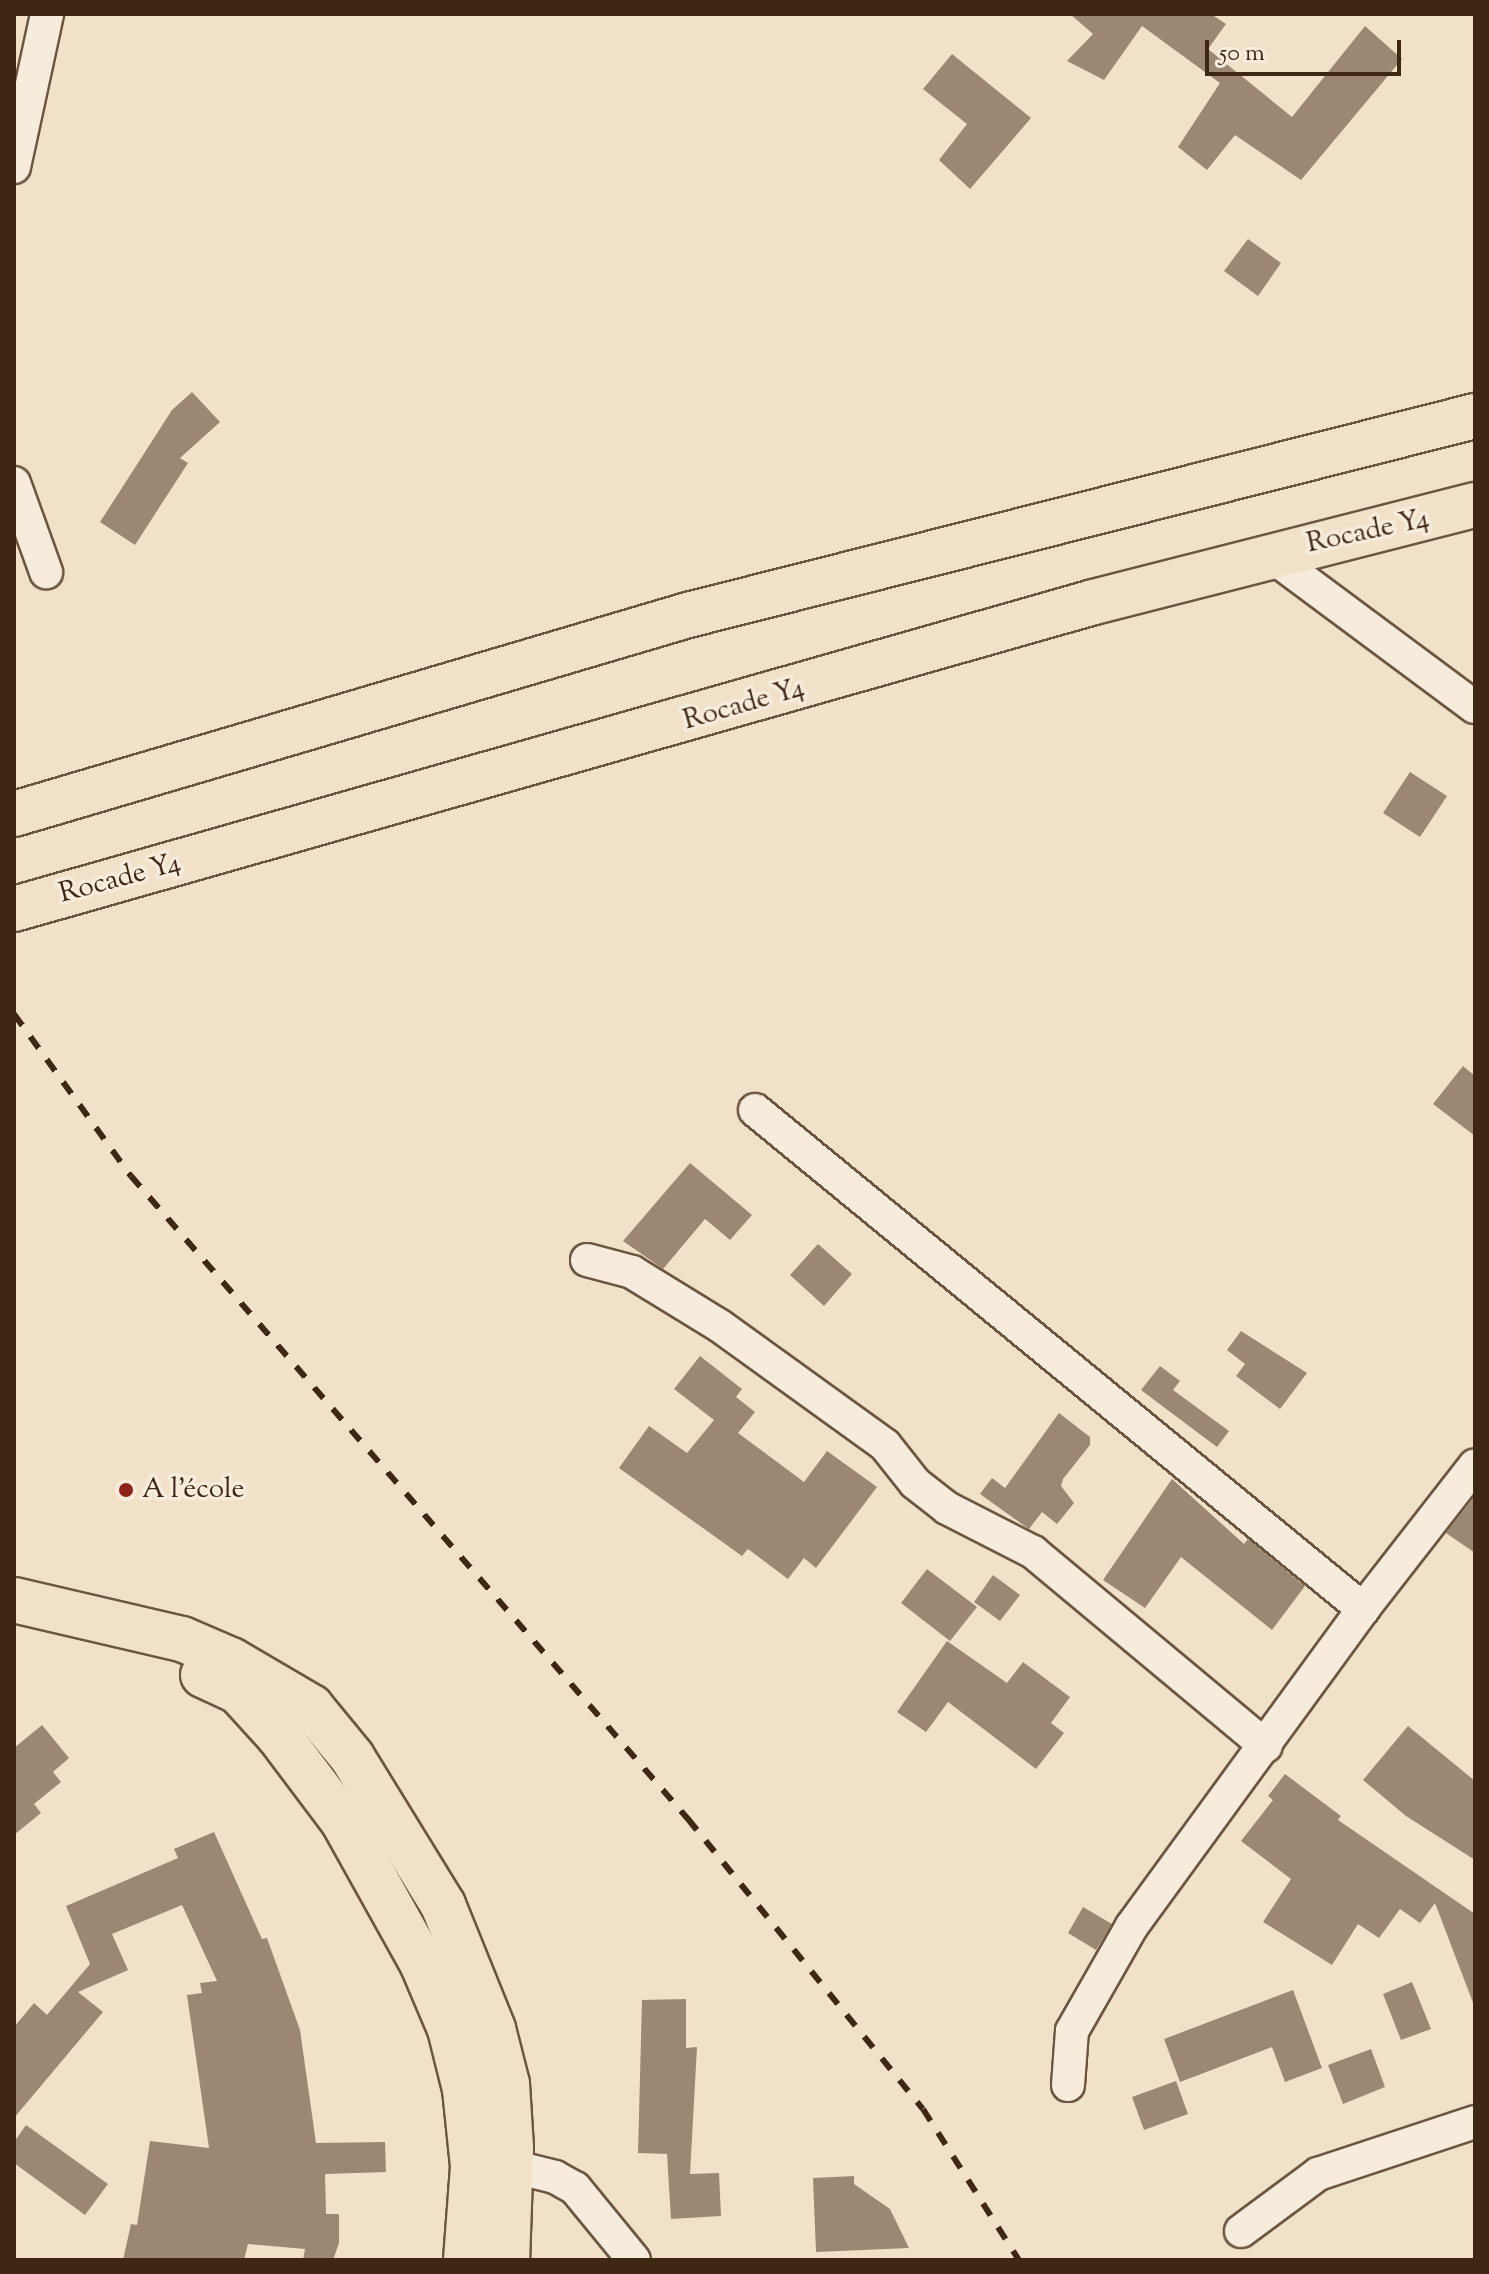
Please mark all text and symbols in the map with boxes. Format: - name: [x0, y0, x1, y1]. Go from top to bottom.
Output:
- scale bar: [1209, 24, 1405, 74]
- text: 50 m: [1219, 37, 1265, 71]
- street label: Rocade Y4: [1304, 503, 1432, 561]
- street label: Rocade Y4: [680, 672, 808, 738]
- street label: Rocade Y4: [56, 847, 184, 911]
- place label: A l'école: [142, 1473, 245, 1507]
- marker: A l'école: [117, 1481, 135, 1499]

